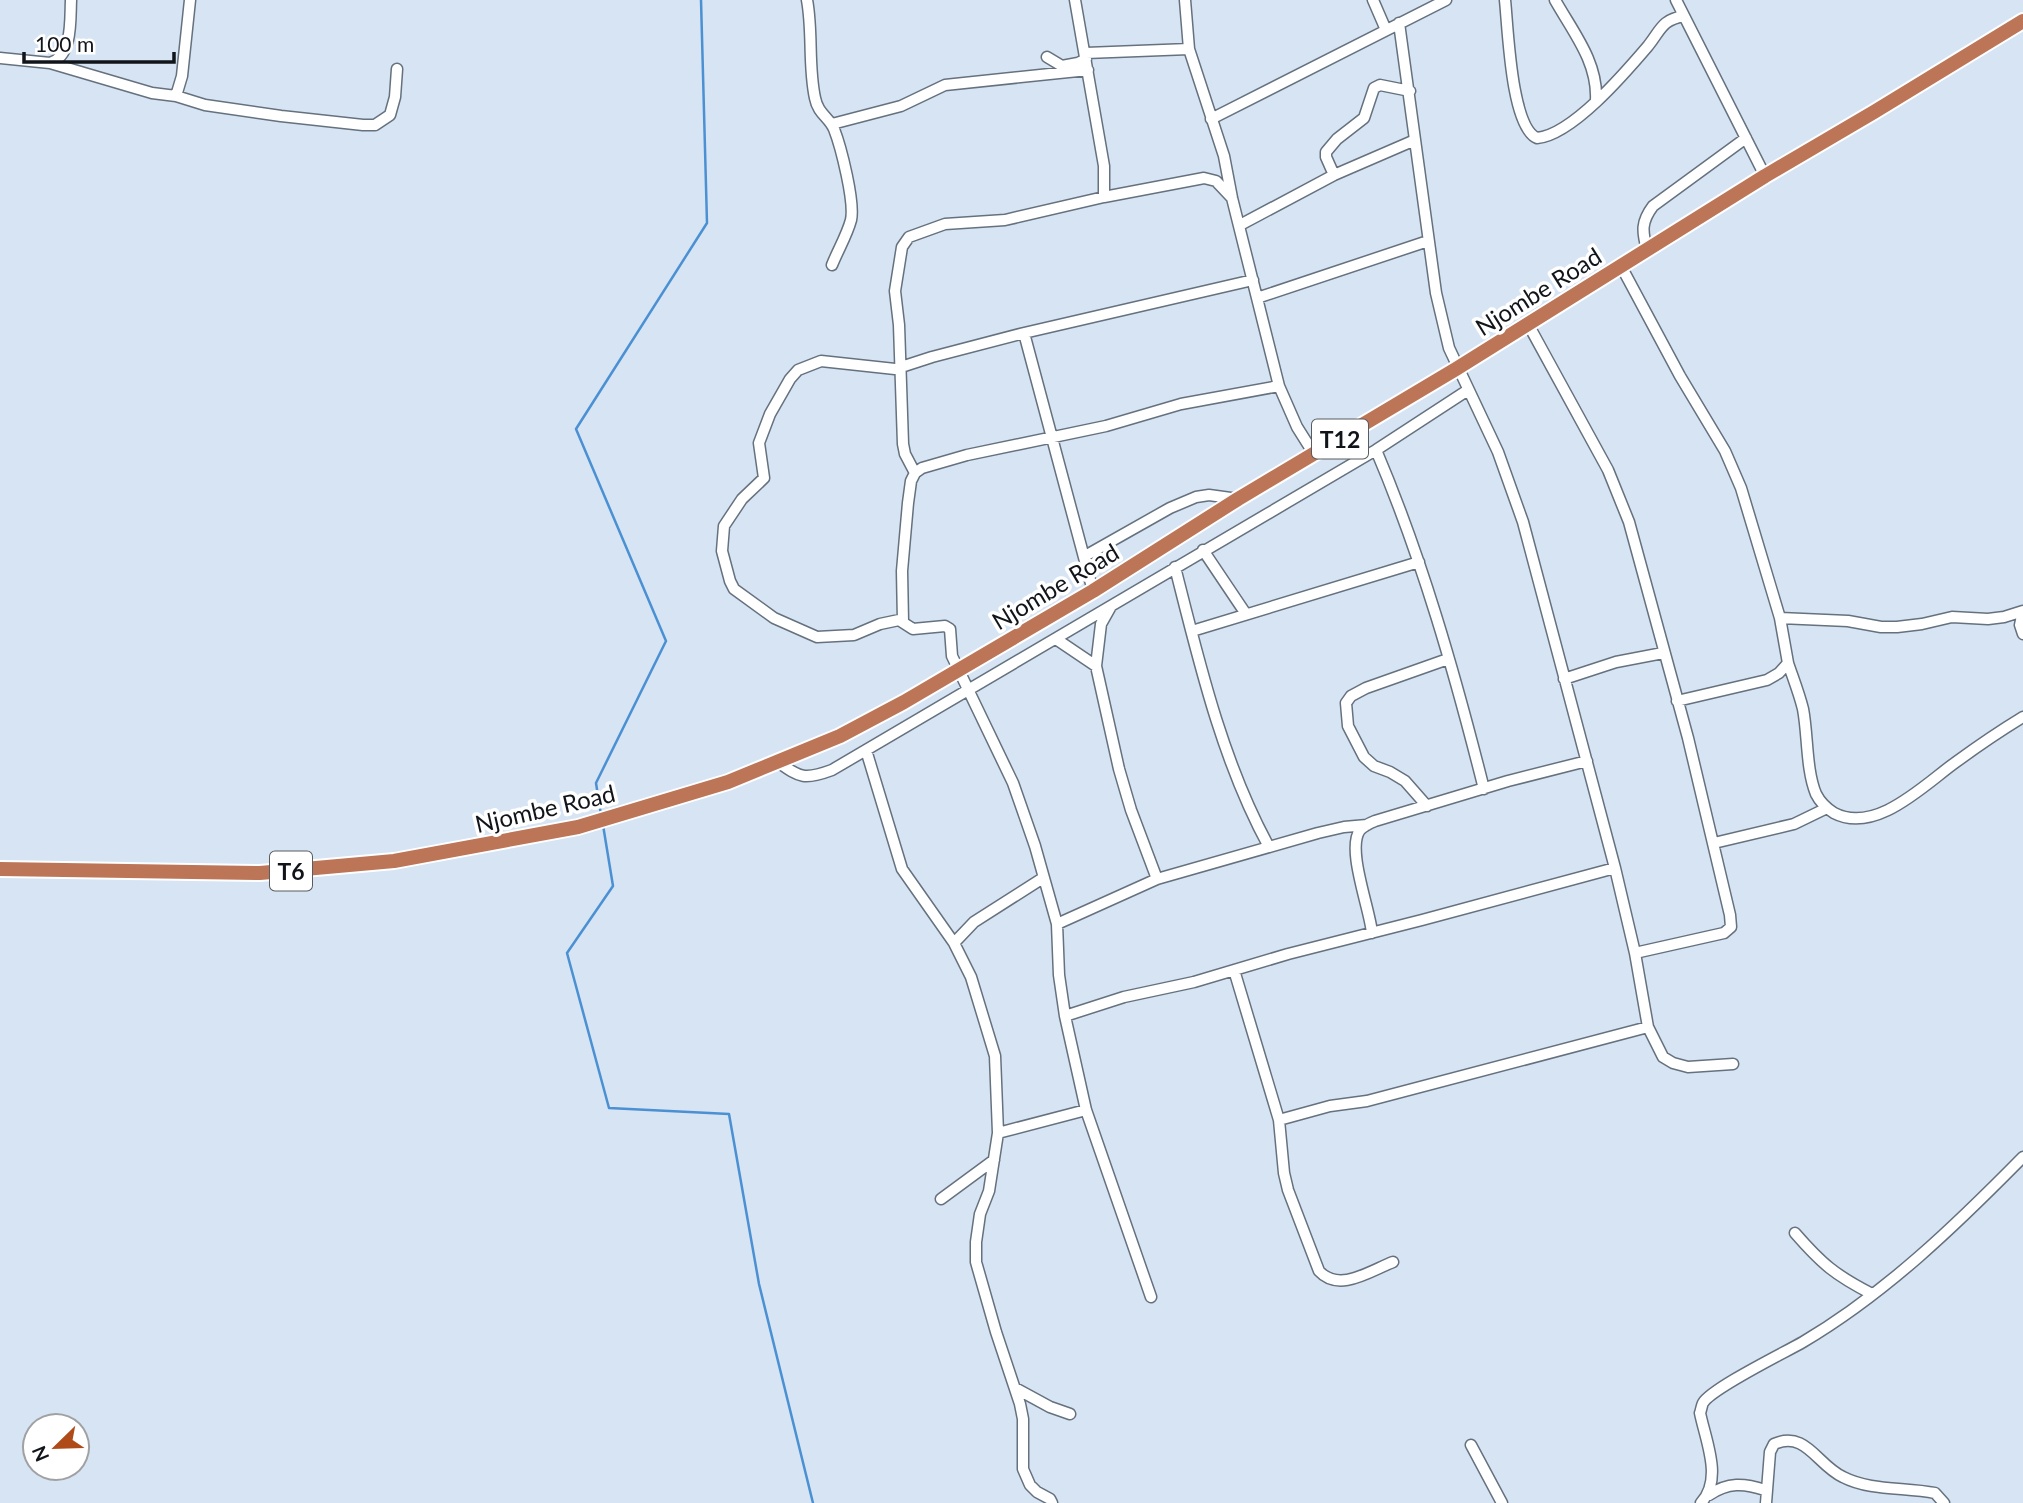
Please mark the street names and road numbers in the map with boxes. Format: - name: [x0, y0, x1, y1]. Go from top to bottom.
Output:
- street label: Njombe Road: [1470, 241, 1606, 341]
- road number: T12: [1312, 420, 1368, 458]
- street label: Njombe Road: [986, 537, 1124, 635]
- street label: Njombe Road: [472, 778, 618, 838]
- road number: T6: [270, 852, 312, 890]

